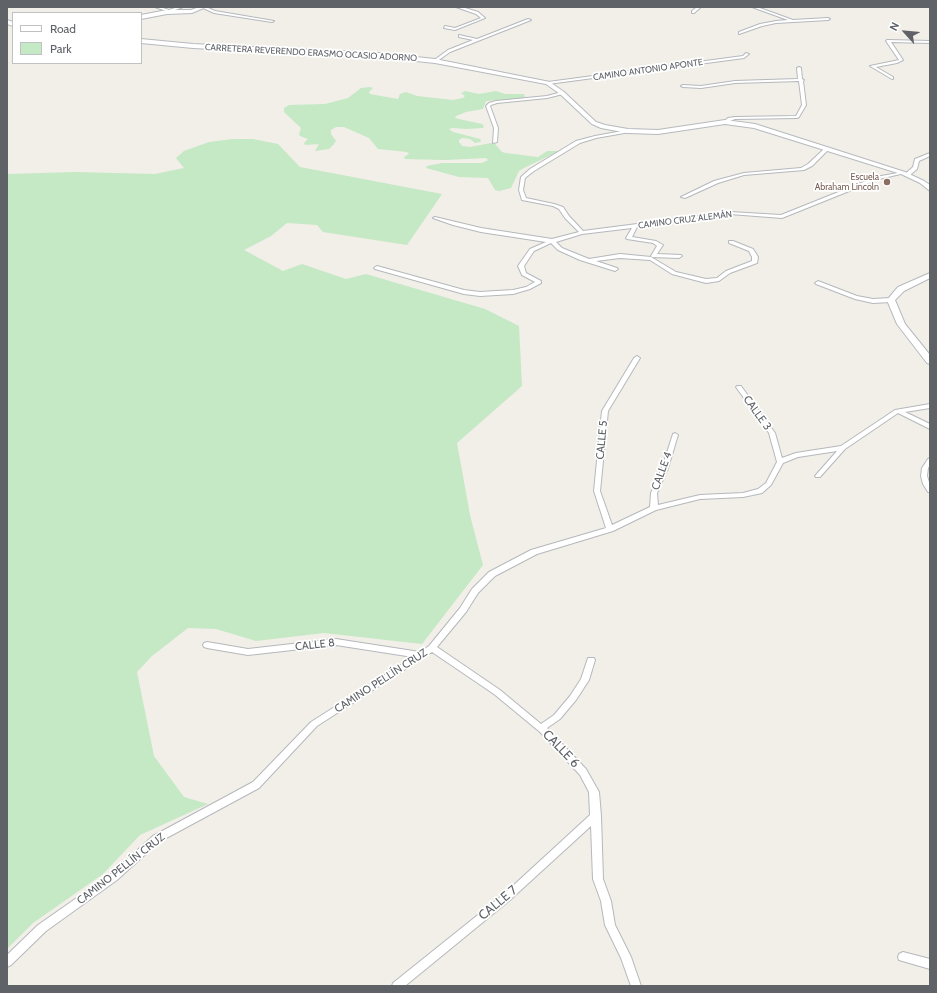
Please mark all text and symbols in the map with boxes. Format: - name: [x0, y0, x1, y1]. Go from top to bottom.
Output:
- legend: [12, 12, 142, 64]
- north arrow: [885, 12, 925, 52]
- text: N: [886, 20, 902, 33]
- text: Road: [50, 21, 76, 36]
- text: Park: [50, 41, 72, 56]
- street label: CARRETERA REVERENDO ERASMO OCASIO ADORNO: [205, 42, 417, 64]
- street label: CAMINO ANTONIO APONTE: [592, 57, 704, 83]
- place label: Escuela Abraham Lincoln: [815, 172, 879, 193]
- marker: Escuela Abraham Lincoln: [882, 177, 892, 187]
- street label: CAMINO CRUZ ALEMÁN: [637, 209, 733, 231]
- street label: CALLE 3: [740, 393, 774, 433]
- street label: CALLE 5: [594, 420, 610, 460]
- street label: CALLE 4: [649, 450, 675, 492]
- street label: CALLE 8: [295, 636, 335, 654]
- street label: CAMINO PELLÍN CRUZ: [332, 646, 430, 716]
- street label: CALLE 6: [539, 727, 583, 771]
- street label: CAMINO PELLÍN CRUZ: [74, 831, 168, 907]
- street label: CALLE 7: [475, 882, 521, 924]

